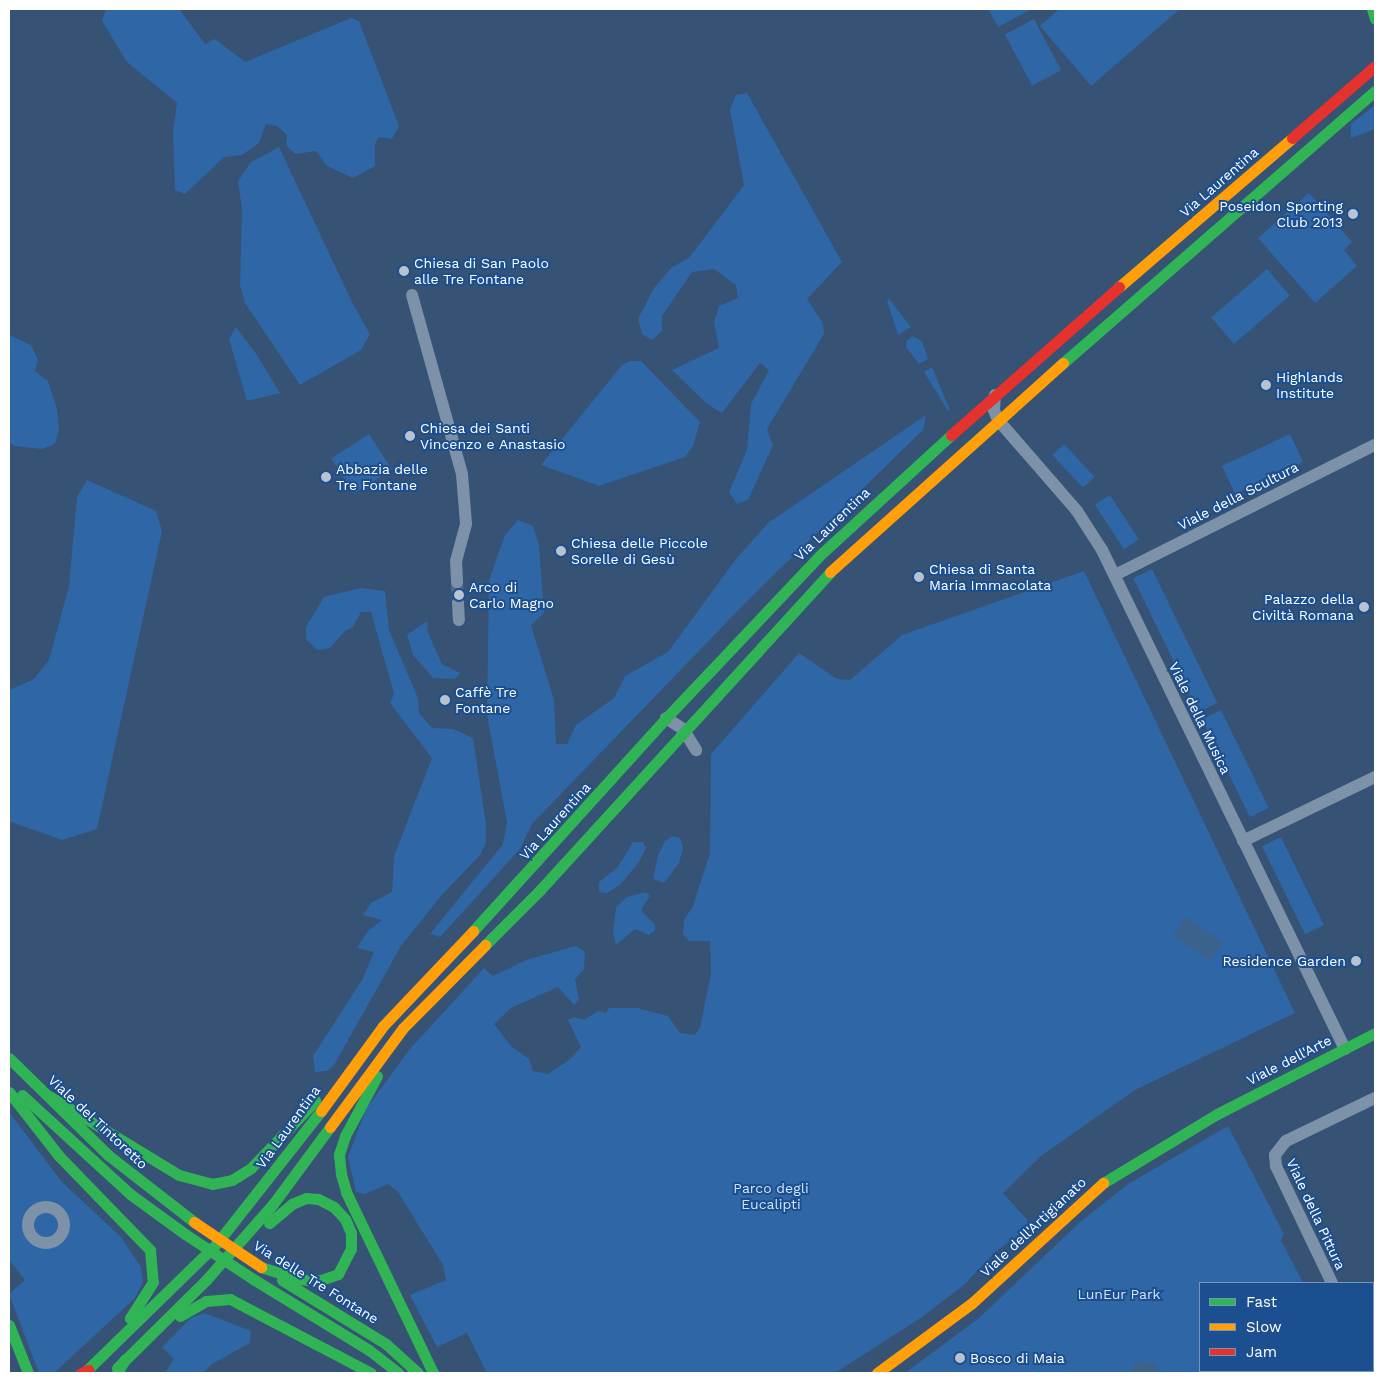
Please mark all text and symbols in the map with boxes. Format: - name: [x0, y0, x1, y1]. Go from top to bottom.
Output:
- street label: Via Laurentina: [1176, 143, 1262, 221]
- place label: Poseidon Sporting Club 2013: [1219, 198, 1343, 230]
- marker: Poseidon Sporting Club 2013: [1347, 208, 1359, 220]
- place label: Chiesa di San Paolo alle Tre Fontane: [414, 255, 549, 288]
- marker: Chiesa di San Paolo alle Tre Fontane: [398, 265, 410, 277]
- place label: Highlands Institute: [1276, 369, 1343, 402]
- marker: Highlands Institute: [1260, 379, 1272, 391]
- place label: Chiesa dei Santi Vincenzo e Anastasio: [420, 420, 566, 452]
- marker: Chiesa dei Santi Vincenzo e Anastasio: [404, 430, 416, 442]
- street label: Viale della Scultura: [1175, 458, 1301, 534]
- place label: Abbazia delle Tre Fontane: [336, 461, 428, 494]
- marker: Abbazia delle Tre Fontane: [320, 471, 332, 483]
- street label: Via Laurentina: [791, 484, 873, 564]
- place label: Chiesa delle Piccole Sorelle di Gesù: [571, 535, 708, 568]
- marker: Chiesa delle Piccole Sorelle di Gesù: [555, 545, 567, 557]
- place label: Chiesa di Santa Maria Immacolata: [929, 561, 1052, 594]
- marker: Chiesa di Santa Maria Immacolata: [913, 571, 925, 583]
- place label: Arco di Carlo Magno: [469, 579, 554, 612]
- marker: Arco di Carlo Magno: [453, 589, 465, 601]
- place label: Palazzo della Civiltà Romana: [1252, 591, 1354, 624]
- marker: Palazzo della Civiltà Romana: [1358, 601, 1370, 613]
- street label: Viale della Musica: [1165, 659, 1235, 777]
- place label: Caffè Tre Fontane: [455, 684, 517, 716]
- marker: Caffè Tre Fontane: [439, 694, 451, 706]
- street label: Via Laurentina: [516, 779, 594, 863]
- place label: Residence Garden: [1222, 953, 1346, 969]
- marker: Residence Garden: [1350, 955, 1362, 967]
- street label: Viale dell'Arte: [1244, 1031, 1334, 1089]
- street label: Viale del Tintoretto: [44, 1071, 152, 1173]
- street label: Via Laurentina: [252, 1082, 324, 1172]
- street label: Viale della Pittura: [1283, 1156, 1349, 1272]
- street label: Viale dell'Artigianato: [977, 1174, 1089, 1280]
- park label: Parco degli Eucalipti: [733, 1180, 809, 1212]
- street label: Via delle Tre Fontane: [250, 1236, 382, 1328]
- legend: [1199, 1282, 1374, 1372]
- park label: LunEur Park: [1077, 1286, 1161, 1302]
- text: Fast: [1246, 1293, 1277, 1311]
- text: Slow: [1246, 1318, 1282, 1336]
- text: Jam: [1246, 1343, 1277, 1361]
- place label: Bosco di Maia: [970, 1350, 1065, 1366]
- marker: Bosco di Maia: [954, 1352, 966, 1364]

